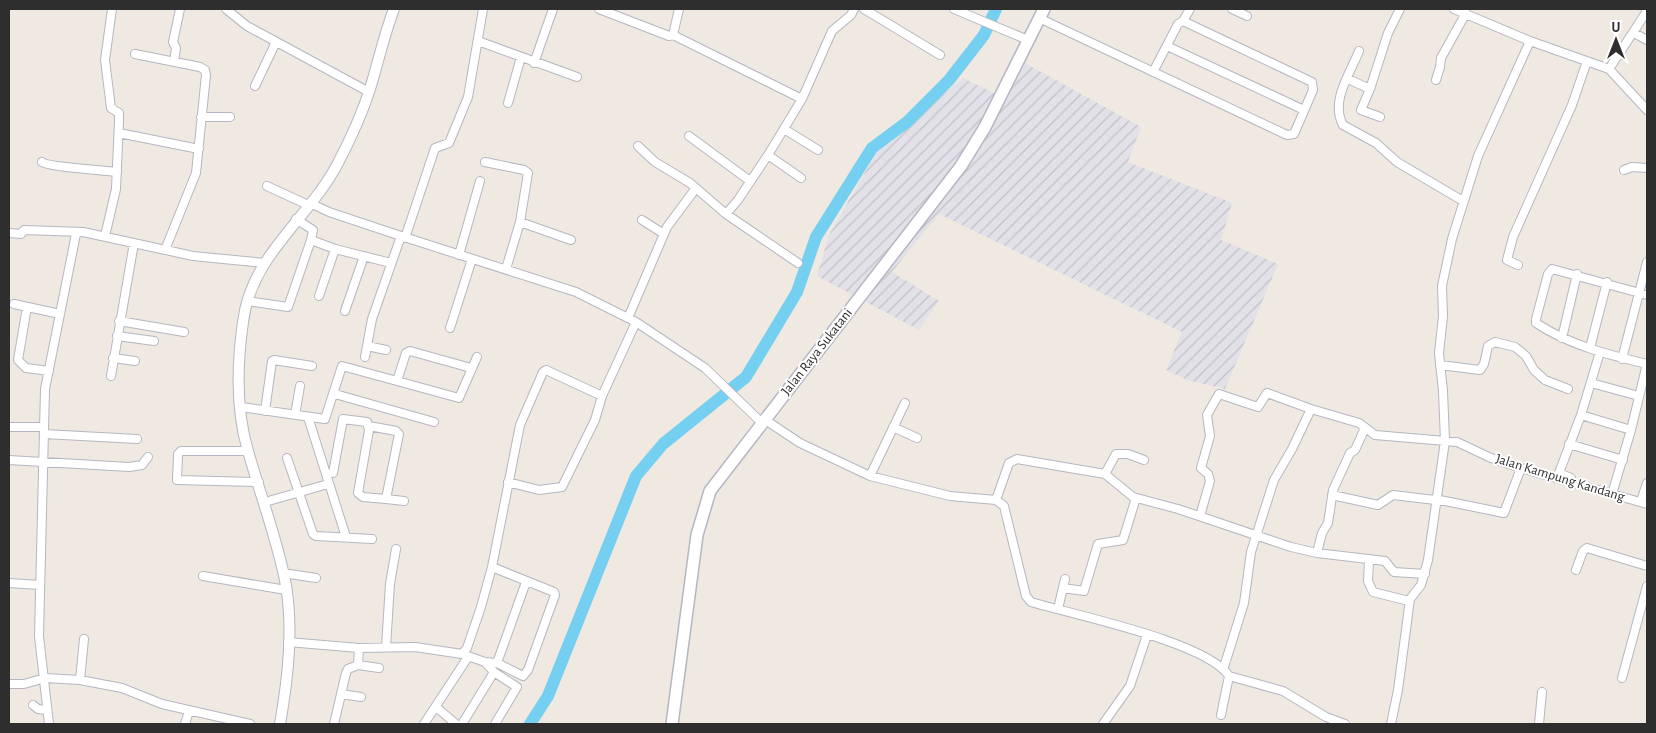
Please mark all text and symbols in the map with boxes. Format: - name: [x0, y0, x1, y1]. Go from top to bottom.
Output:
- north arrow: [1591, 15, 1641, 65]
- text: U: [1612, 21, 1621, 35]
- street label: Jalan Raya Sukatani: [779, 306, 855, 398]
- street label: Jalan Kampung Kandang: [1494, 452, 1626, 504]

